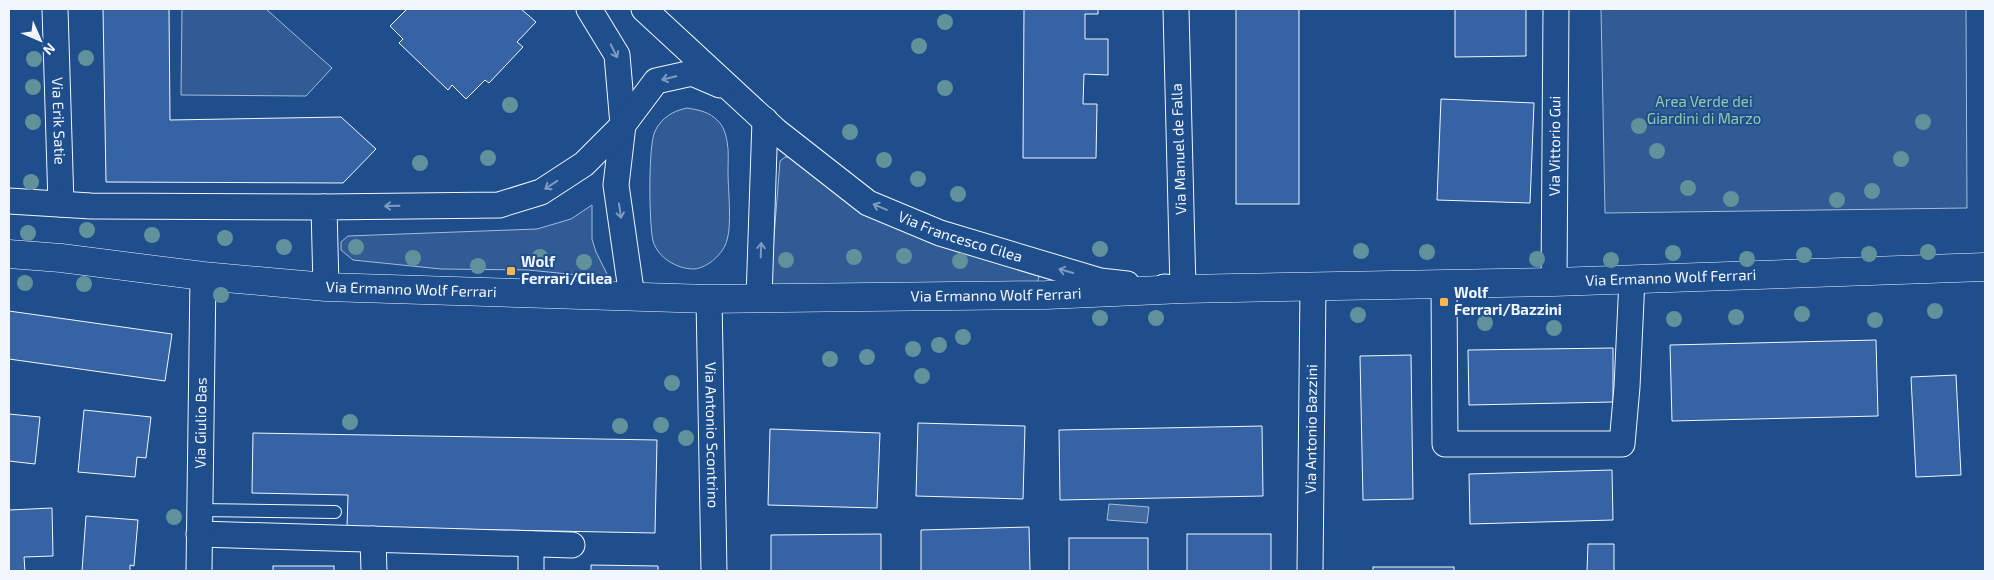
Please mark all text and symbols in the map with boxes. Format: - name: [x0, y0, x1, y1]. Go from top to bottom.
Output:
- north arrow: [15, 15, 65, 65]
- text: N: [40, 40, 59, 59]
- one-way arrow: [609, 43, 619, 58]
- one-way arrow: [662, 74, 678, 83]
- street label: Via Erik Satie: [49, 77, 70, 165]
- street label: Via Manuel de Falla: [1167, 83, 1189, 215]
- park label: Area Verde dei Giardini di Marzo: [1647, 92, 1761, 127]
- street label: Via Vittorio Gui: [1545, 96, 1563, 196]
- one-way arrow: [544, 180, 558, 191]
- one-way arrow: [385, 201, 401, 211]
- one-way arrow: [873, 202, 888, 212]
- one-way arrow: [615, 203, 625, 219]
- street label: Via Francesco Cilea: [896, 207, 1025, 265]
- one-way arrow: [756, 242, 766, 258]
- place label: Wolf Ferrari/Cilea: [521, 252, 612, 287]
- marker: Wolf Ferrari/Cilea: [505, 265, 517, 277]
- street label: Via Ermanno Wolf Ferrari: [1585, 265, 1756, 289]
- one-way arrow: [1059, 266, 1075, 276]
- street label: Via Ermanno Wolf Ferrari: [325, 277, 497, 300]
- street label: Via Ermanno Wolf Ferrari: [910, 283, 1082, 305]
- place label: Wolf Ferrari/Bazzini: [1454, 283, 1562, 318]
- marker: Wolf Ferrari/Bazzini: [1438, 296, 1450, 308]
- street label: Via Antonio Scontrino: [702, 362, 723, 508]
- street label: Via Antonio Bazzini: [1301, 364, 1320, 494]
- street label: Via Giulio Bas: [190, 377, 210, 469]

